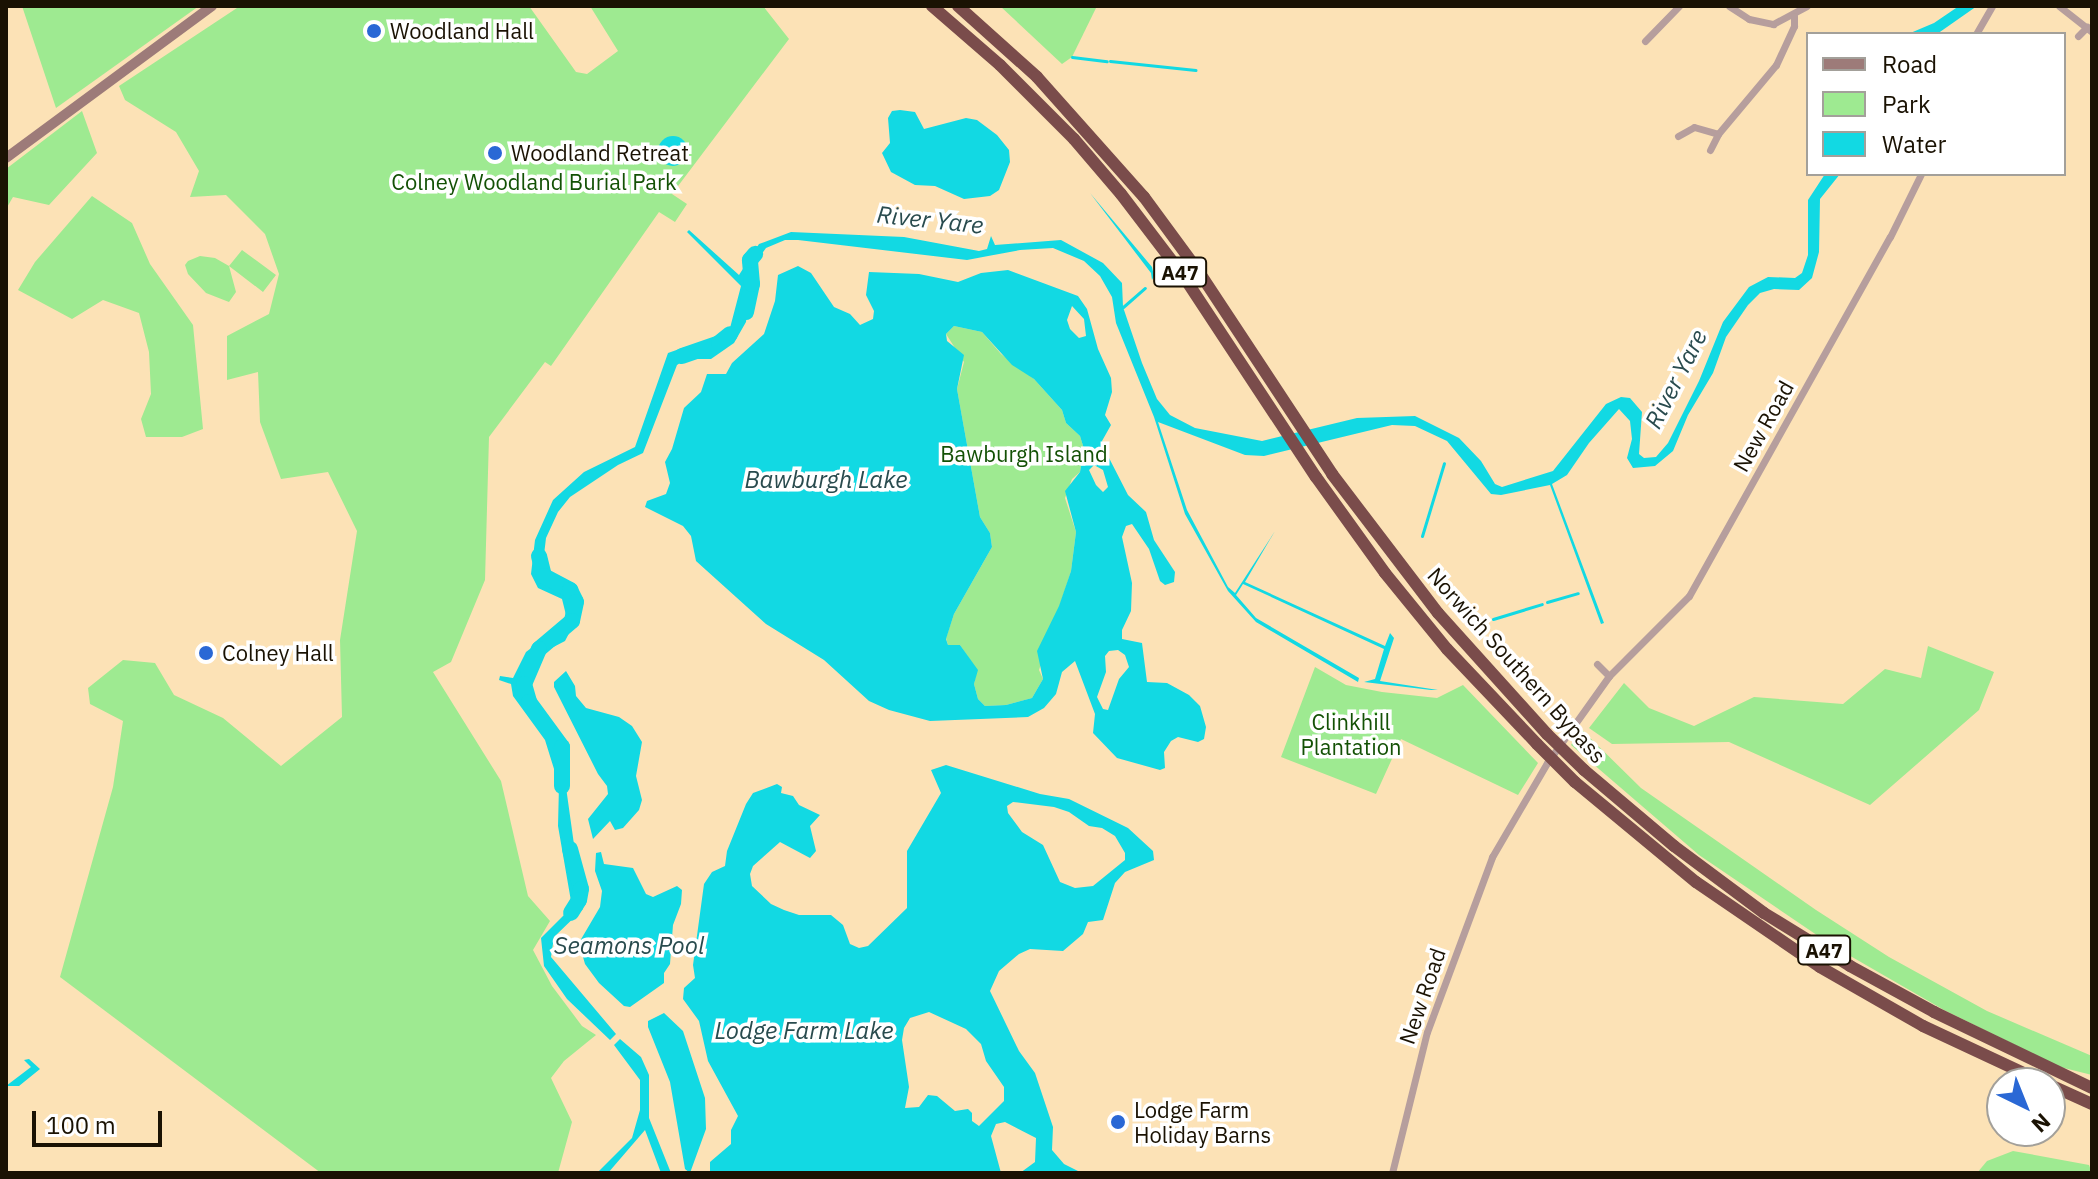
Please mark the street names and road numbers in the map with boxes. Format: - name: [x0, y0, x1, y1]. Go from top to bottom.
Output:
- road number: A47: [1152, 256, 1208, 288]
- street label: New Road: [1727, 376, 1799, 476]
- street label: Norwich Southern Bypass: [1422, 562, 1612, 768]
- road number: A47: [1796, 934, 1852, 966]
- street label: New Road: [1393, 944, 1451, 1048]

